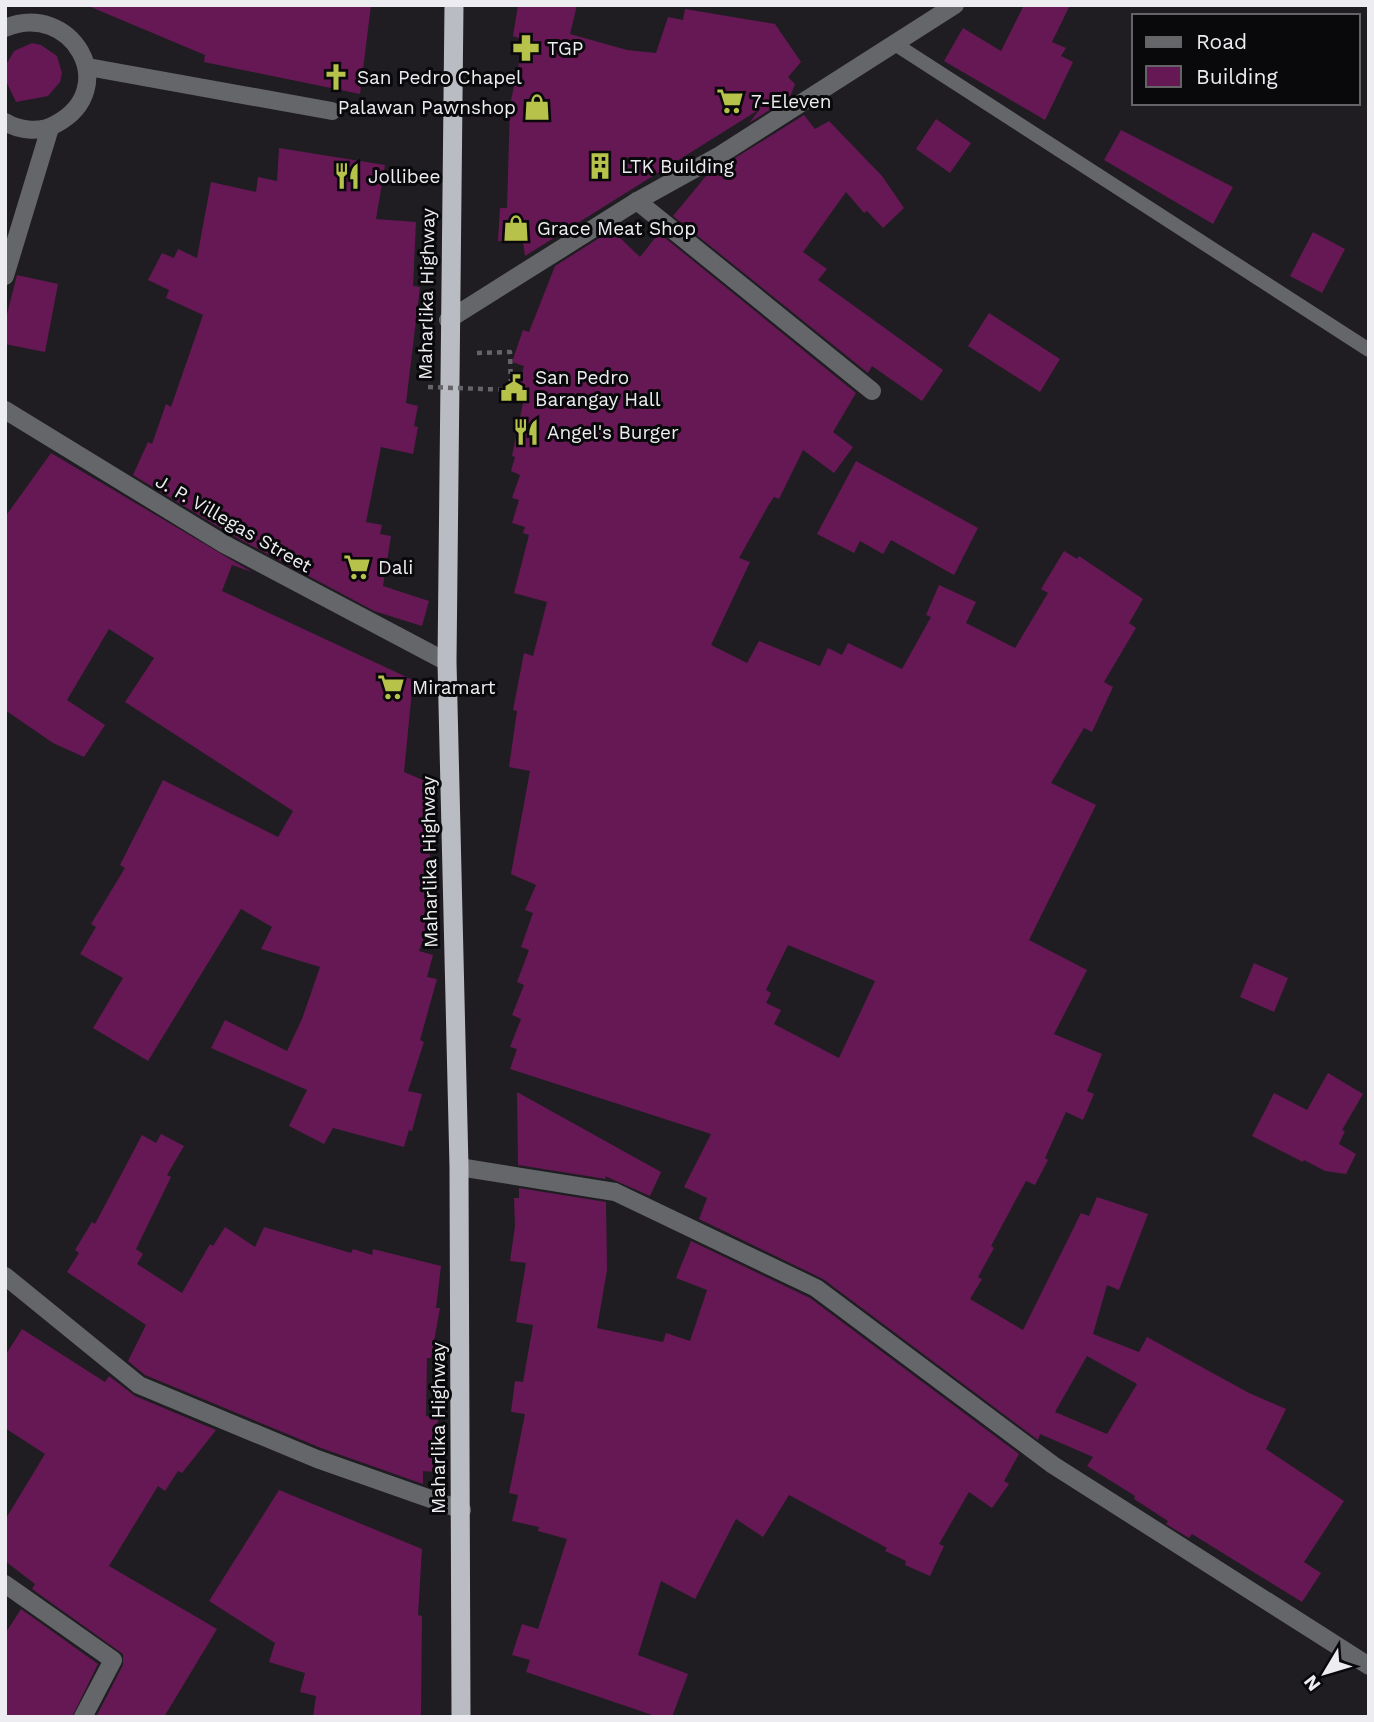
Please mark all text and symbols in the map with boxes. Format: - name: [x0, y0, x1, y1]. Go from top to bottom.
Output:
- legend: [1132, 14, 1360, 105]
- text: Road: [1196, 29, 1247, 54]
- pharmacy icon: TGP: [511, 33, 541, 63]
- place label: TGP: [547, 37, 583, 60]
- church icon: San Pedro Chapel: [321, 62, 351, 92]
- text: Building: [1196, 64, 1278, 89]
- place label: San Pedro Chapel: [357, 66, 522, 89]
- supermarket icon: 7-Eleven: [715, 86, 745, 116]
- place label: 7-Eleven: [751, 90, 832, 113]
- shop icon: Palawan Pawnshop: [522, 92, 552, 122]
- place label: Palawan Pawnshop: [338, 96, 516, 119]
- building icon: LTK Building: [585, 151, 615, 181]
- place label: LTK Building: [621, 155, 735, 178]
- restaurant icon: Jollibee: [332, 161, 362, 191]
- place label: Jollibee: [368, 165, 441, 188]
- street label: Maharlika Highway: [414, 208, 440, 380]
- shop icon: Grace Meat Shop: [501, 213, 531, 243]
- place label: Grace Meat Shop: [537, 217, 696, 240]
- place label: San Pedro Barangay Hall: [535, 366, 661, 411]
- public building icon: San Pedro Barangay Hall: [499, 373, 529, 403]
- restaurant icon: Angel's Burger: [511, 417, 541, 447]
- place label: Angel's Burger: [547, 421, 679, 444]
- street label: J. P. Villegas Street: [152, 469, 316, 578]
- supermarket icon: Dali: [342, 552, 372, 582]
- place label: Dali: [378, 556, 413, 579]
- supermarket icon: Miramart: [376, 672, 406, 702]
- place label: Miramart: [412, 676, 496, 699]
- street label: Maharlika Highway: [416, 776, 442, 948]
- street label: Maharlika Highway: [427, 1342, 450, 1514]
- north arrow: [1290, 1638, 1360, 1708]
- text: N: [1299, 1671, 1325, 1696]

